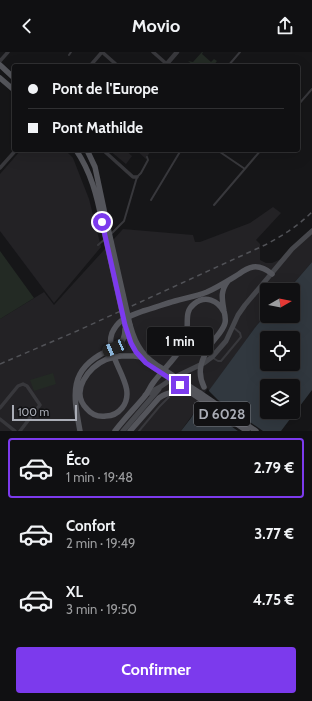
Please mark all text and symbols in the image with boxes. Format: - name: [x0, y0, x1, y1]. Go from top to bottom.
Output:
- icon: back: [16, 15, 38, 37]
- text: Movio: [132, 15, 180, 37]
- icon: share: [274, 15, 296, 37]
- text: Pont de l'Europe: [52, 80, 159, 98]
- text: Pont Mathilde: [52, 119, 143, 137]
- route start: [93, 213, 111, 231]
- north arrow: [260, 283, 300, 323]
- map controls: [260, 283, 300, 419]
- callout: 1 min: [147, 327, 213, 355]
- button: locate: [260, 331, 300, 371]
- text: 1 min: [165, 333, 195, 349]
- car: [101, 338, 127, 358]
- route end: [171, 376, 189, 394]
- button: layers: [260, 379, 300, 419]
- road number: D 6028: [194, 402, 250, 426]
- scale bar: [12, 403, 77, 422]
- text: 100 m: [18, 405, 49, 419]
- icon: car: [18, 450, 54, 486]
- text: Éco: [66, 451, 90, 469]
- text: 2.79 €: [254, 459, 294, 477]
- text: 1 min · 19:48: [66, 469, 133, 485]
- icon: car: [18, 516, 54, 552]
- text: Confort: [66, 517, 115, 535]
- text: 3.77 €: [254, 525, 294, 543]
- text: 2 min · 19:49: [66, 535, 135, 551]
- icon: car: [18, 582, 54, 618]
- text: XL: [66, 583, 83, 601]
- text: 4.75 €: [253, 591, 294, 609]
- text: 3 min · 19:50: [66, 601, 137, 617]
- button: Confirmer: [16, 647, 296, 693]

